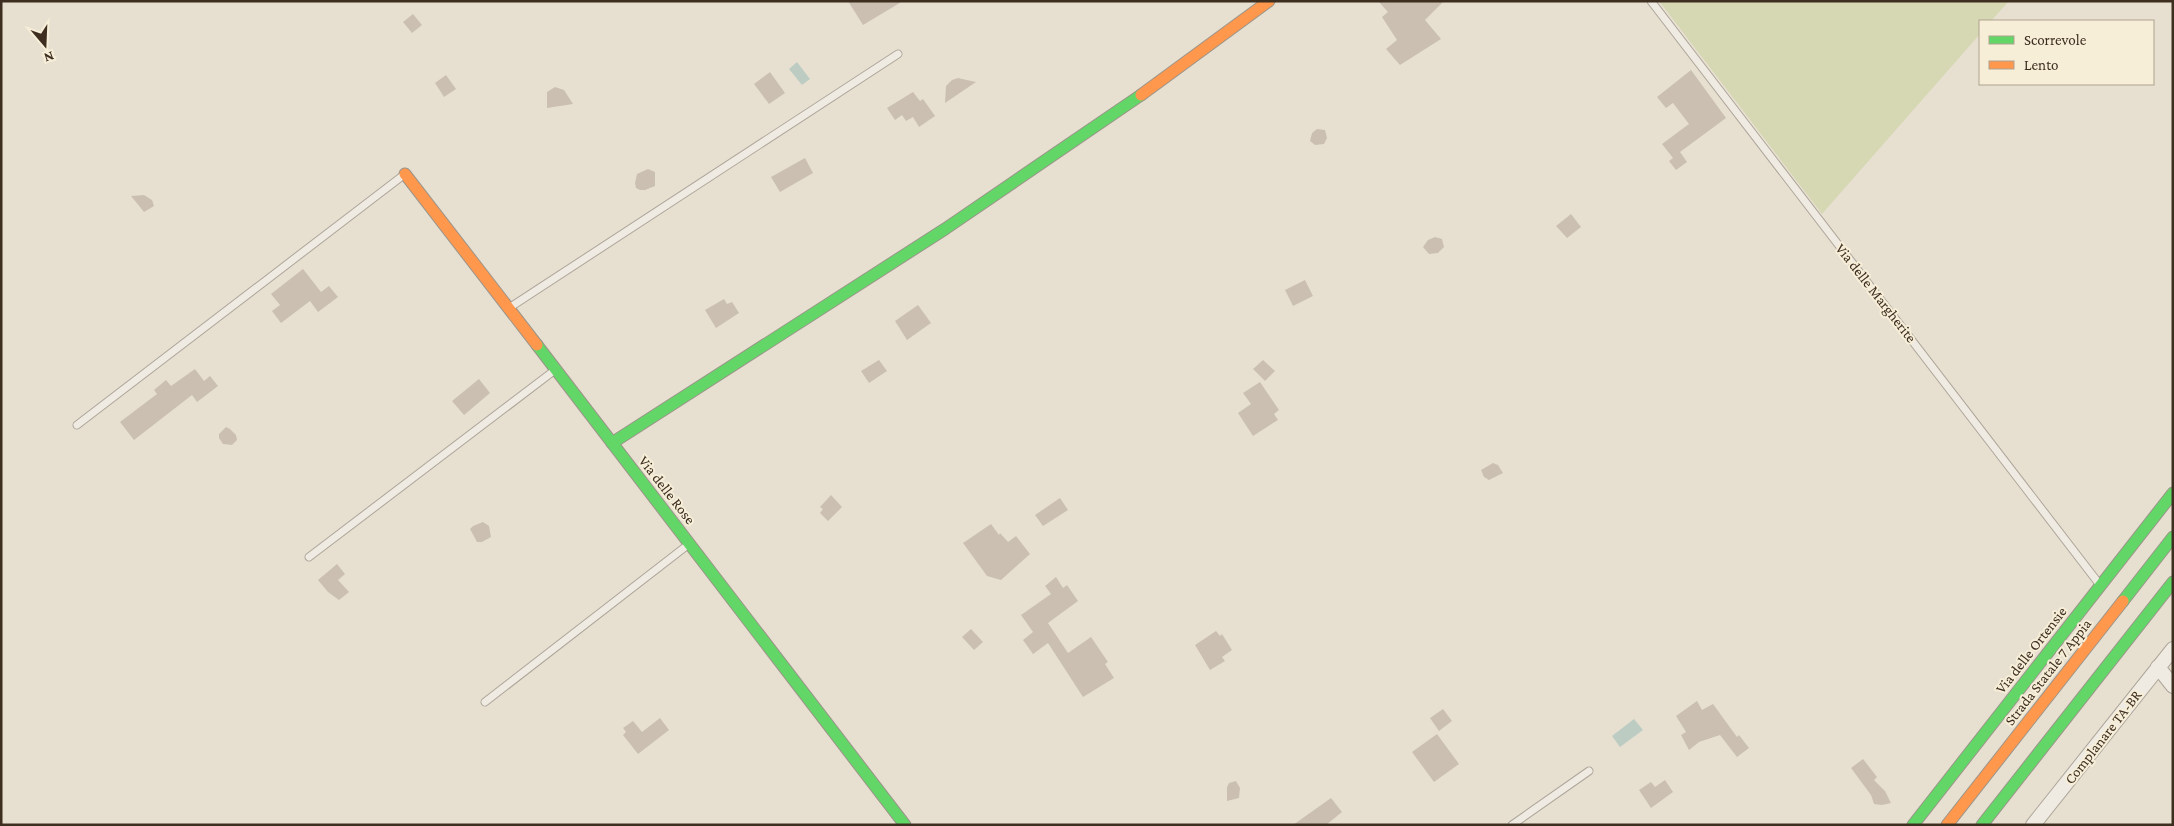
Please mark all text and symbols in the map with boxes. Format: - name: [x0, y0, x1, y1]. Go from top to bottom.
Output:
- north arrow: [20, 20, 70, 70]
- legend: [1979, 20, 2154, 85]
- text: Scorrevole: [2024, 32, 2087, 48]
- text: N: [42, 48, 56, 67]
- text: Lento: [2024, 57, 2058, 73]
- street label: Via delle Margherite: [1832, 240, 1920, 346]
- street label: Via delle Rose: [636, 453, 699, 527]
- street label: Via delle Ortensie: [1992, 603, 2070, 696]
- street label: Strada Statale 7 Appia: [2002, 616, 2095, 729]
- street label: Complanare TA-BR: [2061, 686, 2146, 788]

